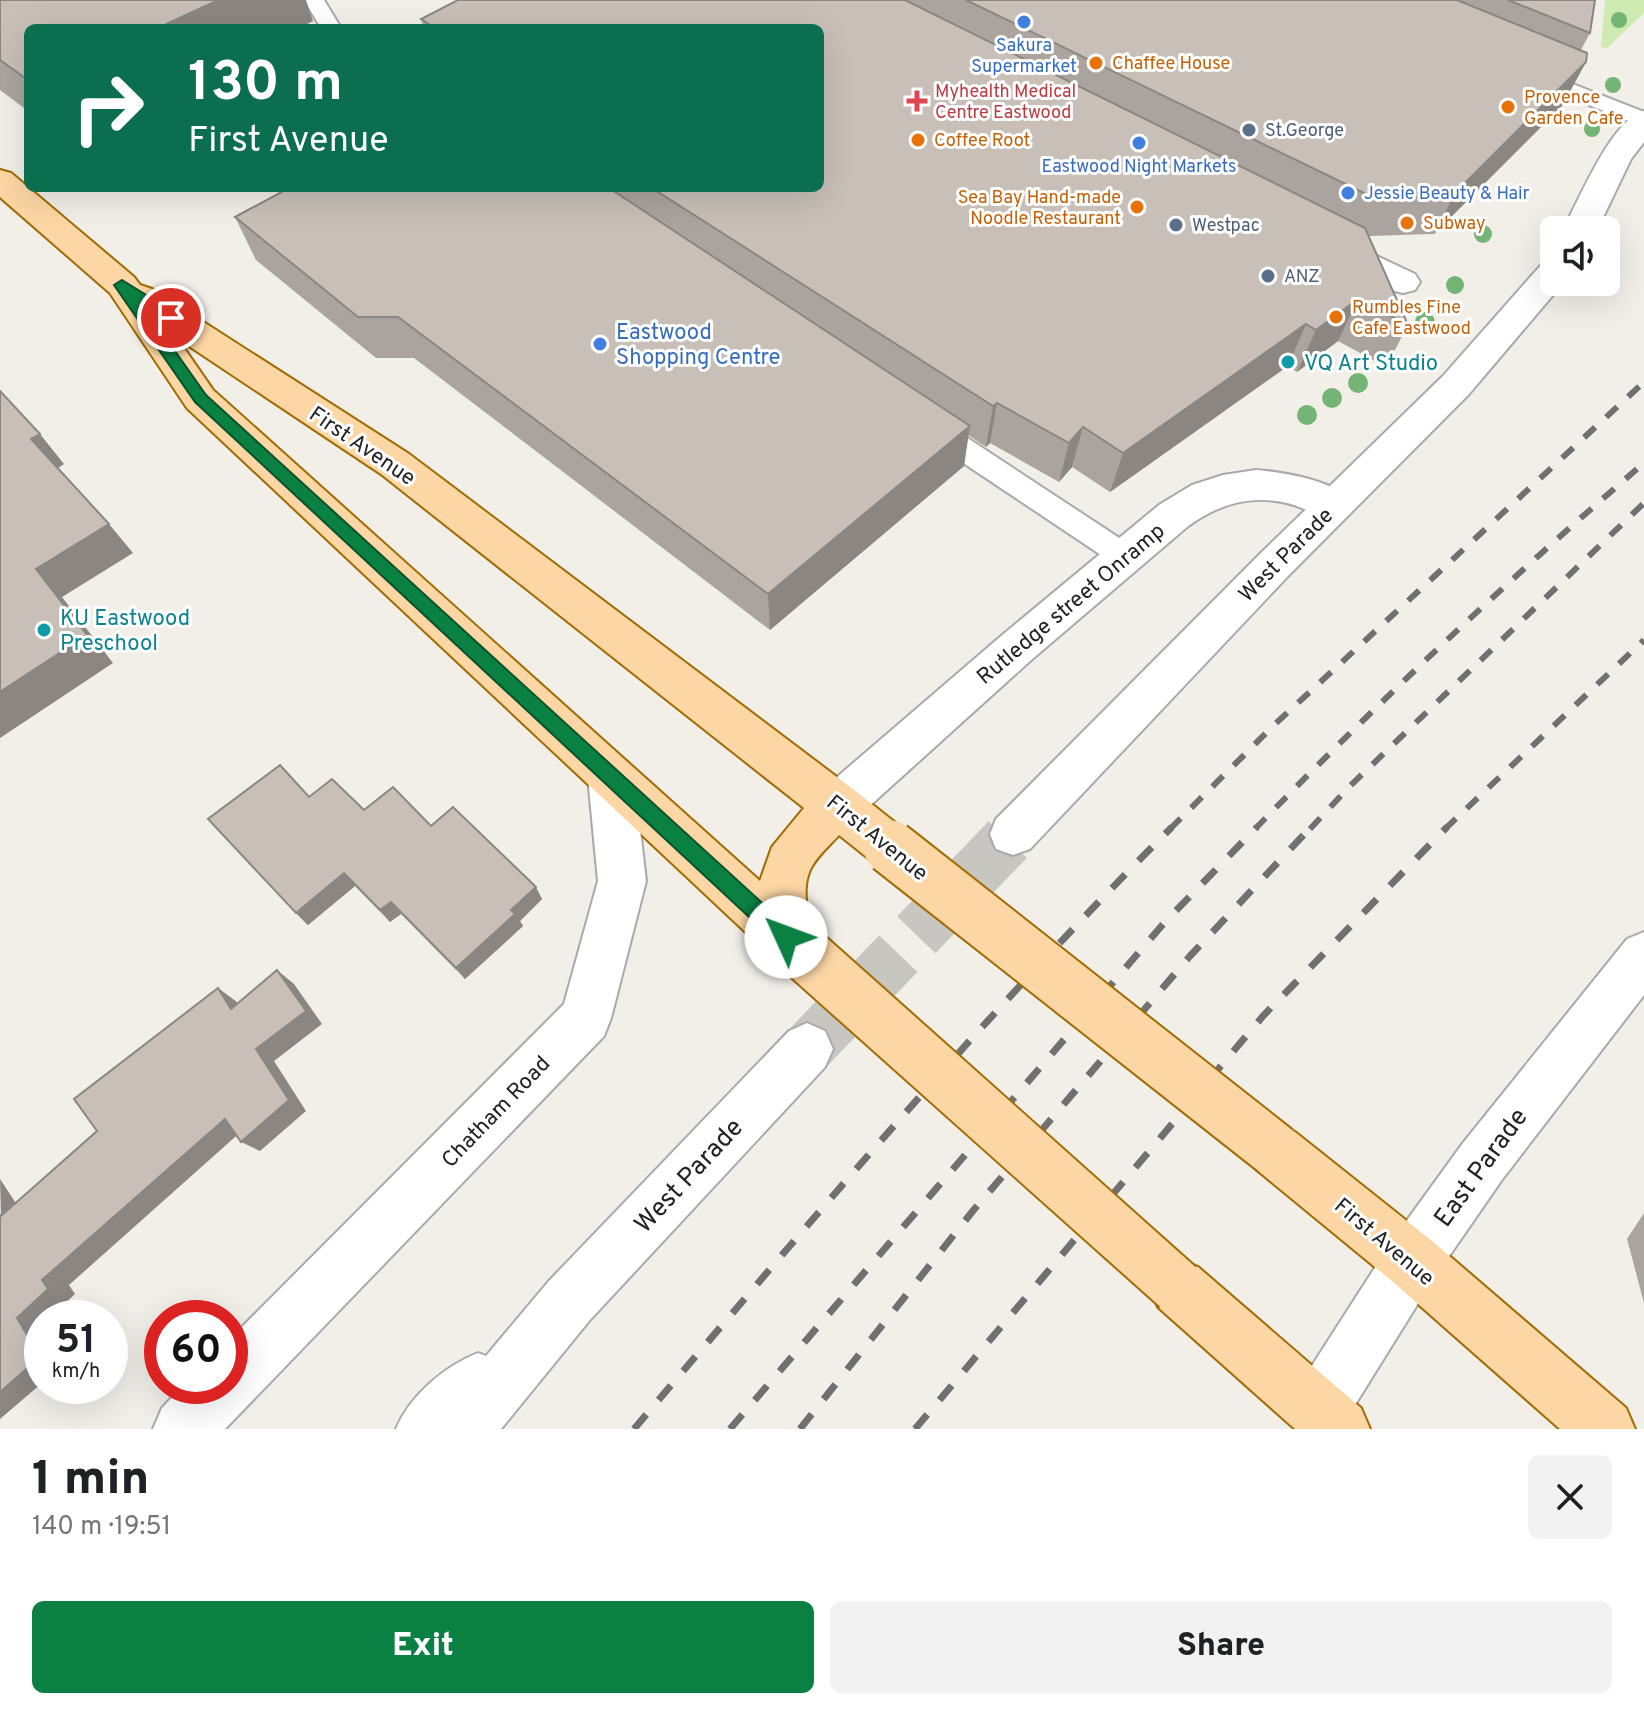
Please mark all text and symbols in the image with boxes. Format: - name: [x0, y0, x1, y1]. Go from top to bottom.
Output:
- marker: Sakura Supermarket: [1015, 13, 1033, 31]
- place label: Sakura Supermarket: [971, 35, 1077, 79]
- text: 130 m: [188, 50, 343, 120]
- place label: Chaffee House: [1112, 53, 1230, 76]
- marker: Chaffee House: [1087, 54, 1105, 72]
- icon: right: [56, 56, 160, 160]
- place label: Myhealth Medical Centre Eastwood: [935, 81, 1076, 125]
- place label: Provence Garden Cafe: [1524, 87, 1623, 131]
- marker: Myhealth Medical Centre Eastwood: [906, 90, 928, 112]
- marker: Provence Garden Cafe: [1499, 98, 1517, 116]
- text: First Avenue: [188, 119, 389, 165]
- place label: St.George: [1265, 120, 1344, 143]
- marker: St.George: [1240, 121, 1258, 139]
- place label: Coffee Root: [934, 130, 1030, 153]
- marker: Coffee Root: [909, 131, 927, 149]
- marker: Eastwood Night Markets: [1130, 134, 1148, 152]
- place label: Eastwood Night Markets: [1041, 156, 1237, 179]
- place label: Jessie Beauty & Hair: [1364, 183, 1530, 206]
- marker: Jessie Beauty & Hair: [1339, 184, 1357, 202]
- place label: Sea Bay Hand-made Noodle Restaurant: [958, 187, 1121, 231]
- marker: Sea Bay Hand-made Noodle Restaurant: [1128, 198, 1146, 216]
- place label: Subway: [1423, 213, 1486, 236]
- marker: Subway: [1398, 214, 1416, 232]
- place label: Westpac: [1192, 215, 1260, 238]
- marker: Westpac: [1167, 216, 1185, 234]
- map controls: [1540, 216, 1620, 296]
- button: sound: [1540, 216, 1620, 296]
- place label: ANZ: [1284, 266, 1320, 289]
- marker: ANZ: [1259, 267, 1277, 285]
- pin: [137, 284, 205, 352]
- icon: arrive: [149, 296, 193, 340]
- place label: Rumbles Fine Cafe Eastwood: [1352, 297, 1471, 341]
- marker: Rumbles Fine Cafe Eastwood: [1327, 308, 1345, 326]
- place label: Eastwood Shopping Centre: [616, 320, 780, 372]
- marker: Eastwood Shopping Centre: [591, 335, 609, 353]
- place label: VQ Art Studio: [1304, 351, 1438, 378]
- marker: VQ Art Studio: [1279, 353, 1297, 371]
- street label: First Avenue: [303, 402, 420, 493]
- street label: West Parade: [1234, 503, 1340, 609]
- street label: Rutledge street Onramp: [972, 518, 1171, 692]
- place label: KU Eastwood Preschool: [60, 606, 190, 658]
- marker: KU Eastwood Preschool: [35, 621, 53, 639]
- street label: First Avenue: [820, 790, 933, 888]
- position arrow: [744, 895, 828, 979]
- street label: Chatham Road: [437, 1051, 557, 1174]
- street label: East Parade: [1428, 1102, 1536, 1234]
- street label: West Parade: [628, 1112, 751, 1241]
- street label: First Avenue: [1328, 1193, 1439, 1293]
- speed limit sign: 60: [144, 1300, 248, 1404]
- text: 51: [56, 1317, 96, 1367]
- text: km/h: [52, 1359, 100, 1385]
- text: 1 min: [32, 1451, 149, 1511]
- button: close: [1528, 1455, 1612, 1539]
- text: 140 m · 19:51: [32, 1511, 171, 1544]
- button: Exit: [32, 1601, 814, 1693]
- button: Share: [830, 1601, 1612, 1693]

